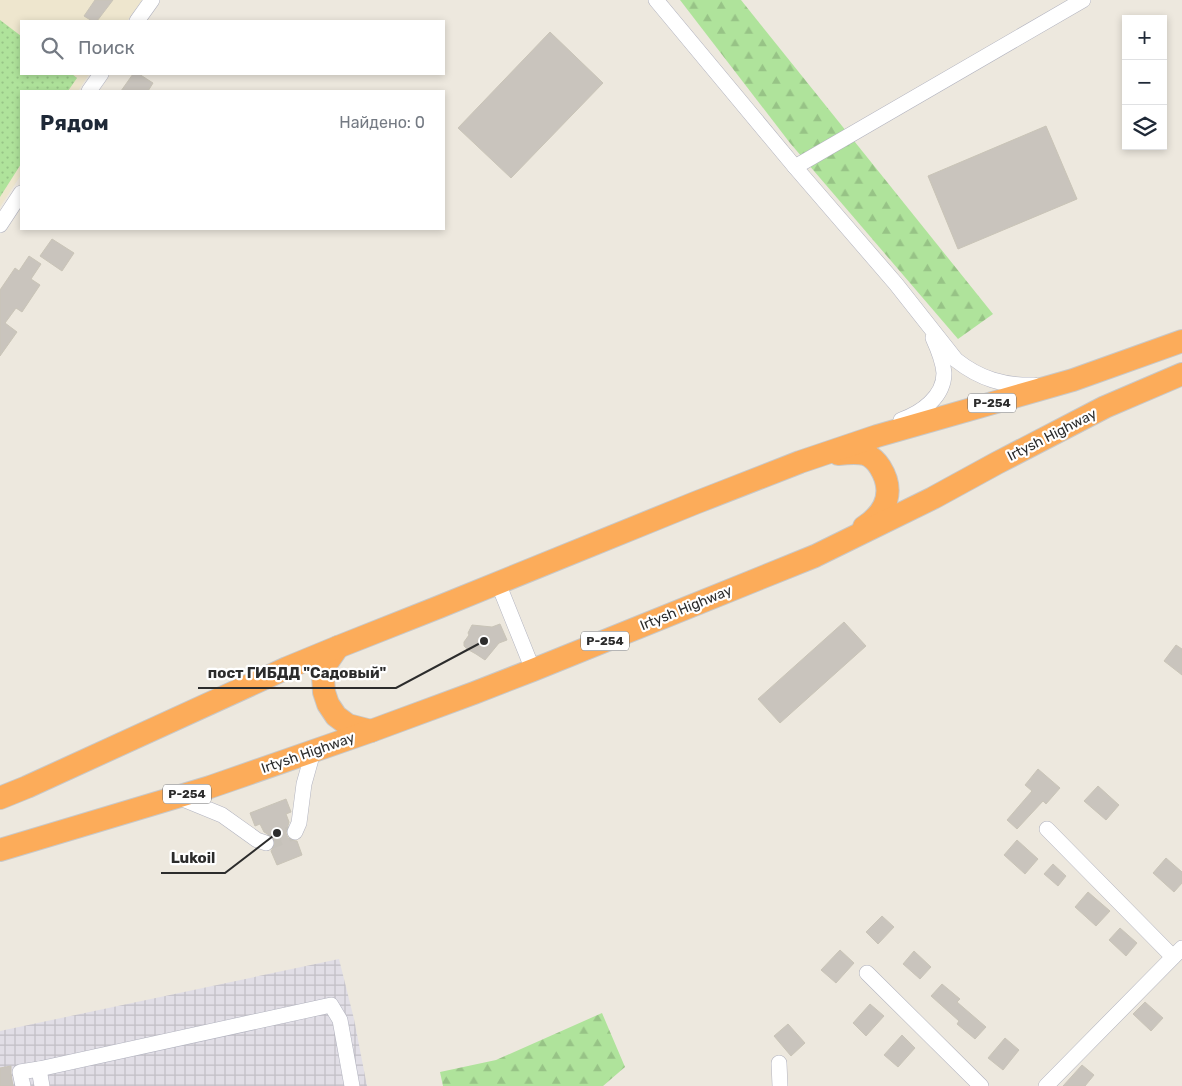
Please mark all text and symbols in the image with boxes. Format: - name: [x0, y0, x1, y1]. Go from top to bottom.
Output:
- map controls: [1122, 15, 1167, 150]
- button: +: [1122, 15, 1167, 60]
- search box: [20, 20, 445, 75]
- icon: search: [38, 34, 66, 62]
- text: Поиск: [78, 36, 135, 59]
- button: −: [1122, 60, 1167, 105]
- button: layers: [1122, 105, 1167, 150]
- text: Рядом: [40, 110, 109, 135]
- text: Найдено: 0: [339, 113, 425, 132]
- road number: Р-254: [968, 393, 1016, 412]
- street label: Irtysh Highway: [1005, 405, 1100, 465]
- street label: Irtysh Highway: [638, 582, 735, 634]
- road number: Р-254: [581, 631, 629, 650]
- callout: пост ГИБДД "Садовый": [198, 658, 396, 688]
- text: пост ГИБДД "Садовый": [208, 664, 386, 682]
- street label: Irtysh Highway: [259, 729, 357, 777]
- road number: Р-254: [163, 784, 211, 804]
- callout: Lukoil: [161, 843, 225, 873]
- text: Lukoil: [171, 849, 215, 867]

